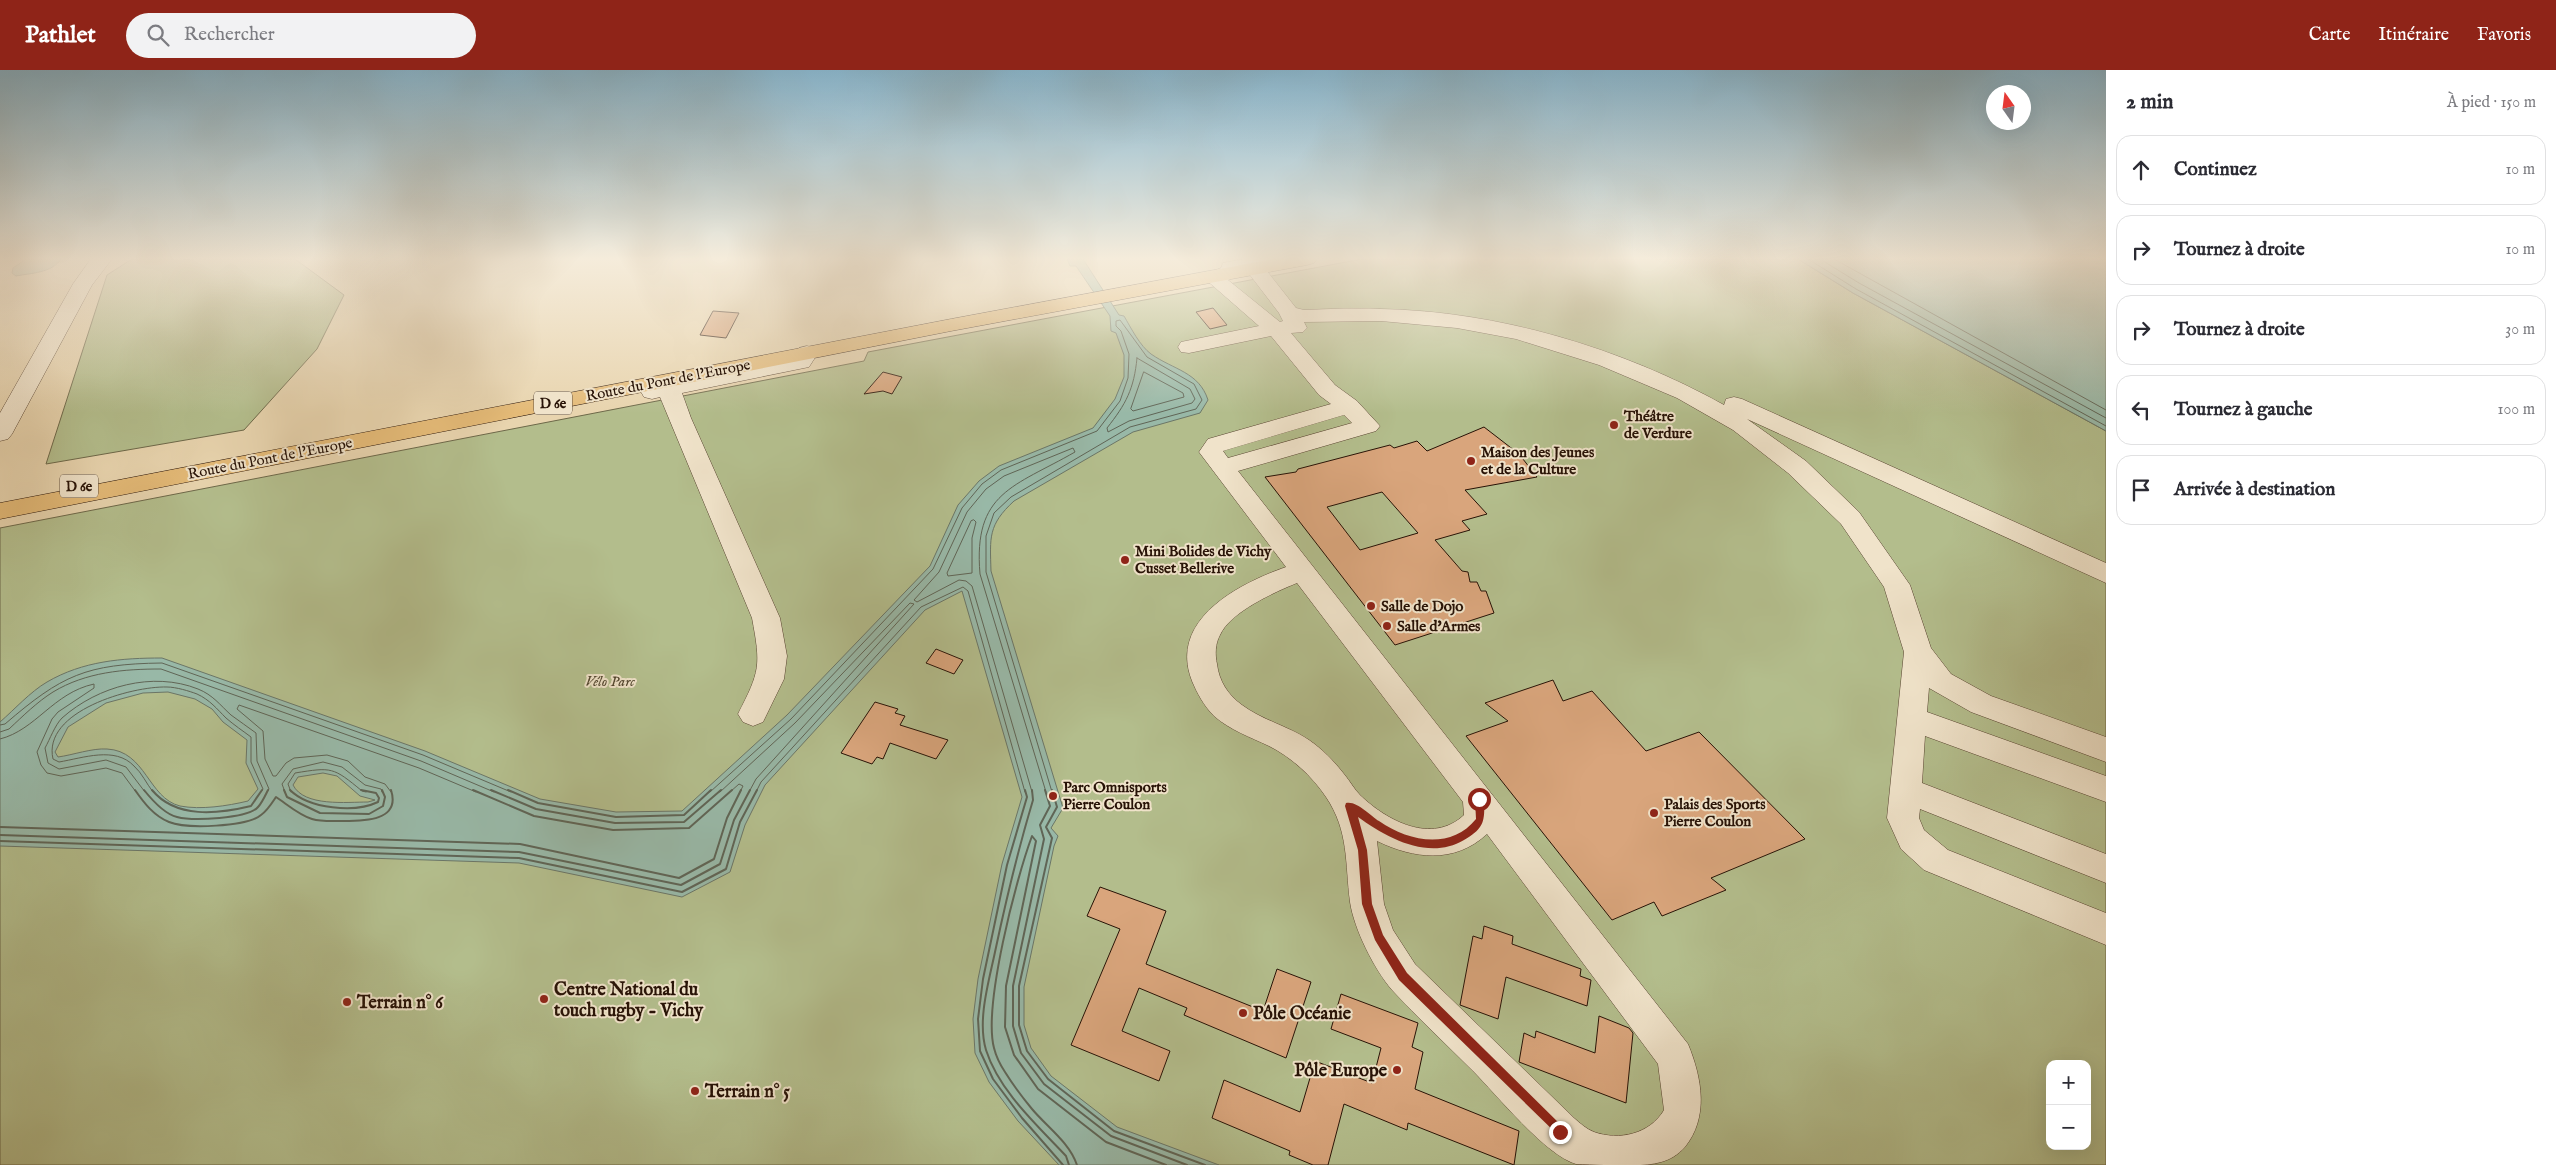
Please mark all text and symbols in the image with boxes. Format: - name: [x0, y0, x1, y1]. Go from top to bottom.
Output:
- search box: [126, 13, 476, 58]
- text: Pathlet: [25, 20, 96, 51]
- icon: search: [144, 21, 172, 49]
- text: Rechercher: [184, 23, 275, 47]
- text: Carte: [2309, 24, 2351, 47]
- text: Itinéraire: [2379, 24, 2449, 47]
- text: Favoris: [2477, 24, 2531, 47]
- north arrow: [1986, 85, 2031, 130]
- text: 2 min: [2126, 89, 2173, 116]
- text: À pied · 150 m: [2447, 93, 2536, 113]
- icon: ahead: [2127, 156, 2155, 184]
- text: Continuez: [2174, 158, 2257, 182]
- text: 10 m: [2505, 160, 2535, 180]
- icon: right: [2127, 236, 2155, 264]
- text: Tournez à droite: [2174, 238, 2305, 262]
- text: 10 m: [2505, 240, 2535, 260]
- icon: right: [2127, 316, 2155, 344]
- text: Tournez à droite: [2174, 318, 2305, 342]
- text: 30 m: [2505, 320, 2535, 340]
- street label: Route du Pont de l'Europe: [584, 355, 752, 406]
- road number: D 6e: [534, 392, 572, 414]
- icon: left: [2127, 396, 2155, 424]
- text: Tournez à gauche: [2174, 398, 2313, 422]
- text: 100 m: [2498, 400, 2535, 420]
- place label: Théâtre de Verdure: [1623, 407, 1692, 443]
- marker: Théâtre de Verdure: [1608, 419, 1620, 431]
- street label: Route du Pont de l'Europe: [186, 433, 354, 484]
- place label: Maison des Jeunes et de la Culture: [1481, 443, 1595, 479]
- marker: Maison des Jeunes et de la Culture: [1465, 455, 1477, 467]
- road number: D 6e: [60, 474, 98, 498]
- icon: arrive: [2127, 476, 2155, 504]
- text: Arrivée à destination: [2174, 478, 2335, 502]
- place label: Mini Bolides de Vichy Cusset Bellerive: [1135, 542, 1272, 578]
- marker: Mini Bolides de Vichy Cusset Bellerive: [1119, 554, 1131, 566]
- place label: Salle de Dojo: [1381, 597, 1463, 616]
- marker: Salle de Dojo: [1365, 600, 1377, 612]
- place label: Salle d'Armes: [1397, 617, 1481, 636]
- marker: Salle d'Armes: [1381, 620, 1393, 632]
- park label: Vélo Parc: [585, 672, 635, 691]
- place label: Parc Omnisports Pierre Coulon: [1063, 778, 1167, 814]
- route start: [1468, 788, 1491, 811]
- marker: Parc Omnisports Pierre Coulon: [1047, 790, 1059, 802]
- place label: Palais des Sports Pierre Coulon: [1664, 795, 1766, 831]
- marker: Palais des Sports Pierre Coulon: [1648, 807, 1660, 819]
- place label: Centre National du touch rugby - Vichy: [553, 979, 704, 1023]
- place label: Terrain n° 6: [356, 992, 444, 1015]
- marker: Centre National du touch rugby - Vichy: [538, 993, 550, 1005]
- marker: Terrain n° 6: [341, 996, 353, 1008]
- place label: Pôle Océanie: [1253, 1003, 1352, 1026]
- marker: Pôle Océanie: [1237, 1007, 1249, 1019]
- place label: Pôle Europe: [1294, 1060, 1388, 1083]
- map controls: [2046, 1060, 2091, 1150]
- button: +: [2046, 1060, 2091, 1105]
- marker: Pôle Europe: [1391, 1064, 1403, 1076]
- place label: Terrain n° 5: [704, 1081, 790, 1104]
- marker: Terrain n° 5: [689, 1085, 701, 1097]
- button: −: [2046, 1105, 2091, 1150]
- route end: [1549, 1121, 1572, 1144]

